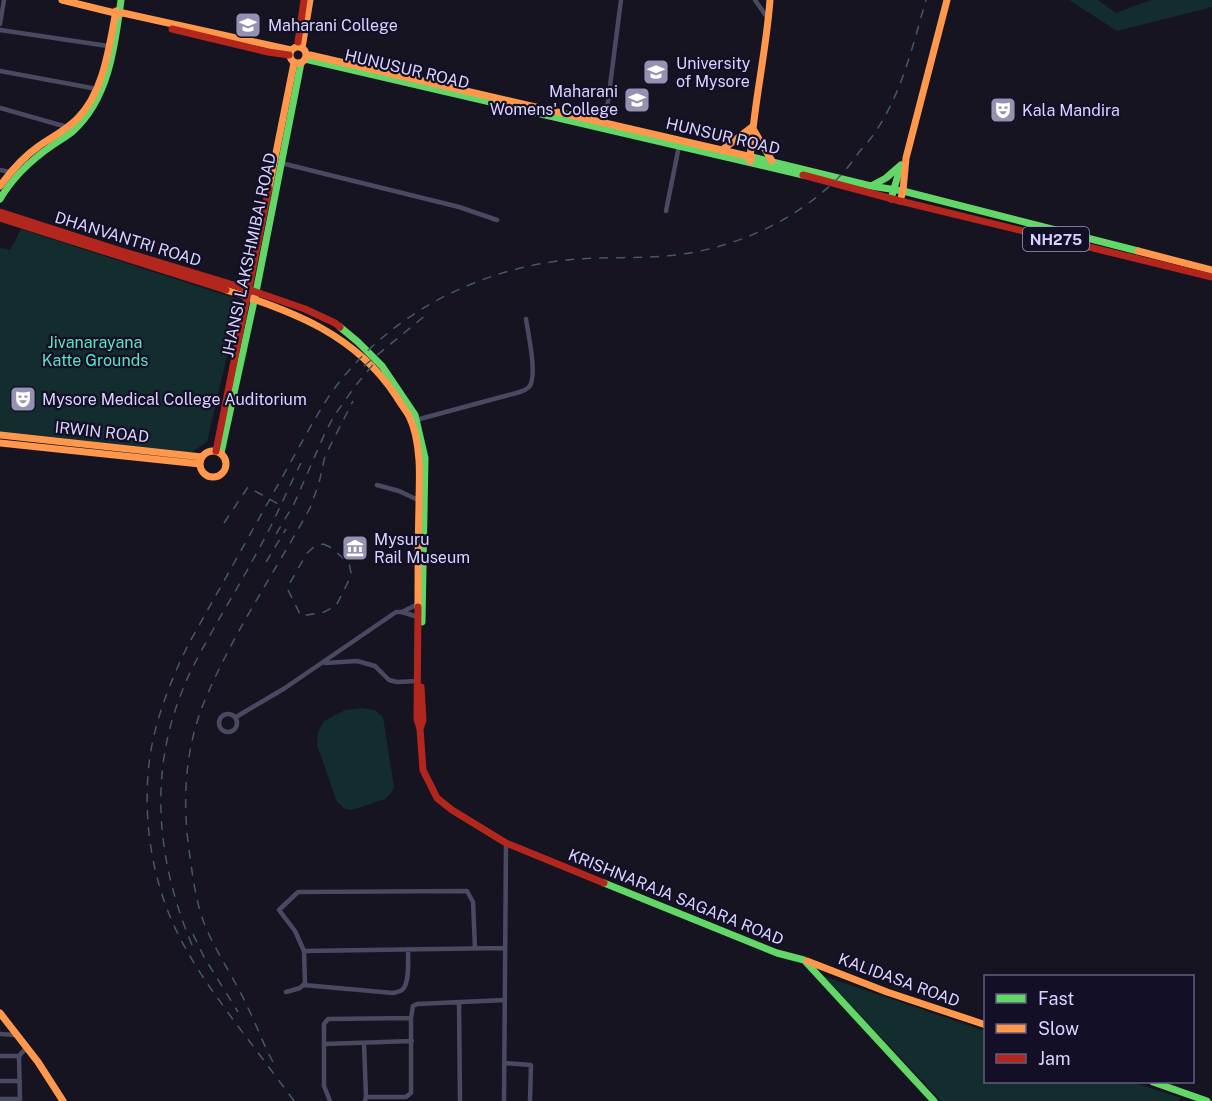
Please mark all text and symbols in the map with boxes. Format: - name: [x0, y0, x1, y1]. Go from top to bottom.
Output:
- school or university icon: Maharani College: [233, 10, 263, 40]
- place label: Maharani College: [268, 16, 398, 35]
- street label: HUNUSUR ROAD: [343, 45, 471, 93]
- place label: University of Mysore: [676, 54, 751, 91]
- school or university icon: University of Mysore: [641, 57, 671, 87]
- place label: Maharani Womens' College: [490, 82, 618, 119]
- school or university icon: Maharani Womens' College: [622, 85, 652, 115]
- theatre icon: Kala Mandira: [988, 95, 1018, 125]
- place label: Kala Mandira: [1022, 101, 1120, 120]
- street label: HUNSUR ROAD: [664, 114, 782, 158]
- street label: JHANSI LAKSHMIBAI ROAD: [218, 151, 280, 359]
- street label: DHANVANTRI ROAD: [52, 208, 204, 270]
- road number: NH275: [1023, 227, 1089, 251]
- park label: Jivanarayana Katte Grounds: [42, 333, 148, 370]
- theatre icon: Mysore Medical College Auditorium: [8, 384, 38, 414]
- place label: Mysore Medical College Auditorium: [42, 390, 307, 409]
- street label: IRWIN ROAD: [54, 418, 150, 446]
- place label: Mysuru Rail Museum: [374, 530, 470, 567]
- museum icon: Mysuru Rail Museum: [340, 533, 370, 563]
- street label: KRISHNARAJA SAGARA ROAD: [565, 845, 787, 949]
- street label: KALIDASA ROAD: [836, 949, 962, 1011]
- legend: [984, 975, 1194, 1083]
- text: Fast: [1038, 988, 1074, 1009]
- text: Slow: [1038, 1018, 1079, 1039]
- text: Jam: [1038, 1048, 1071, 1069]

